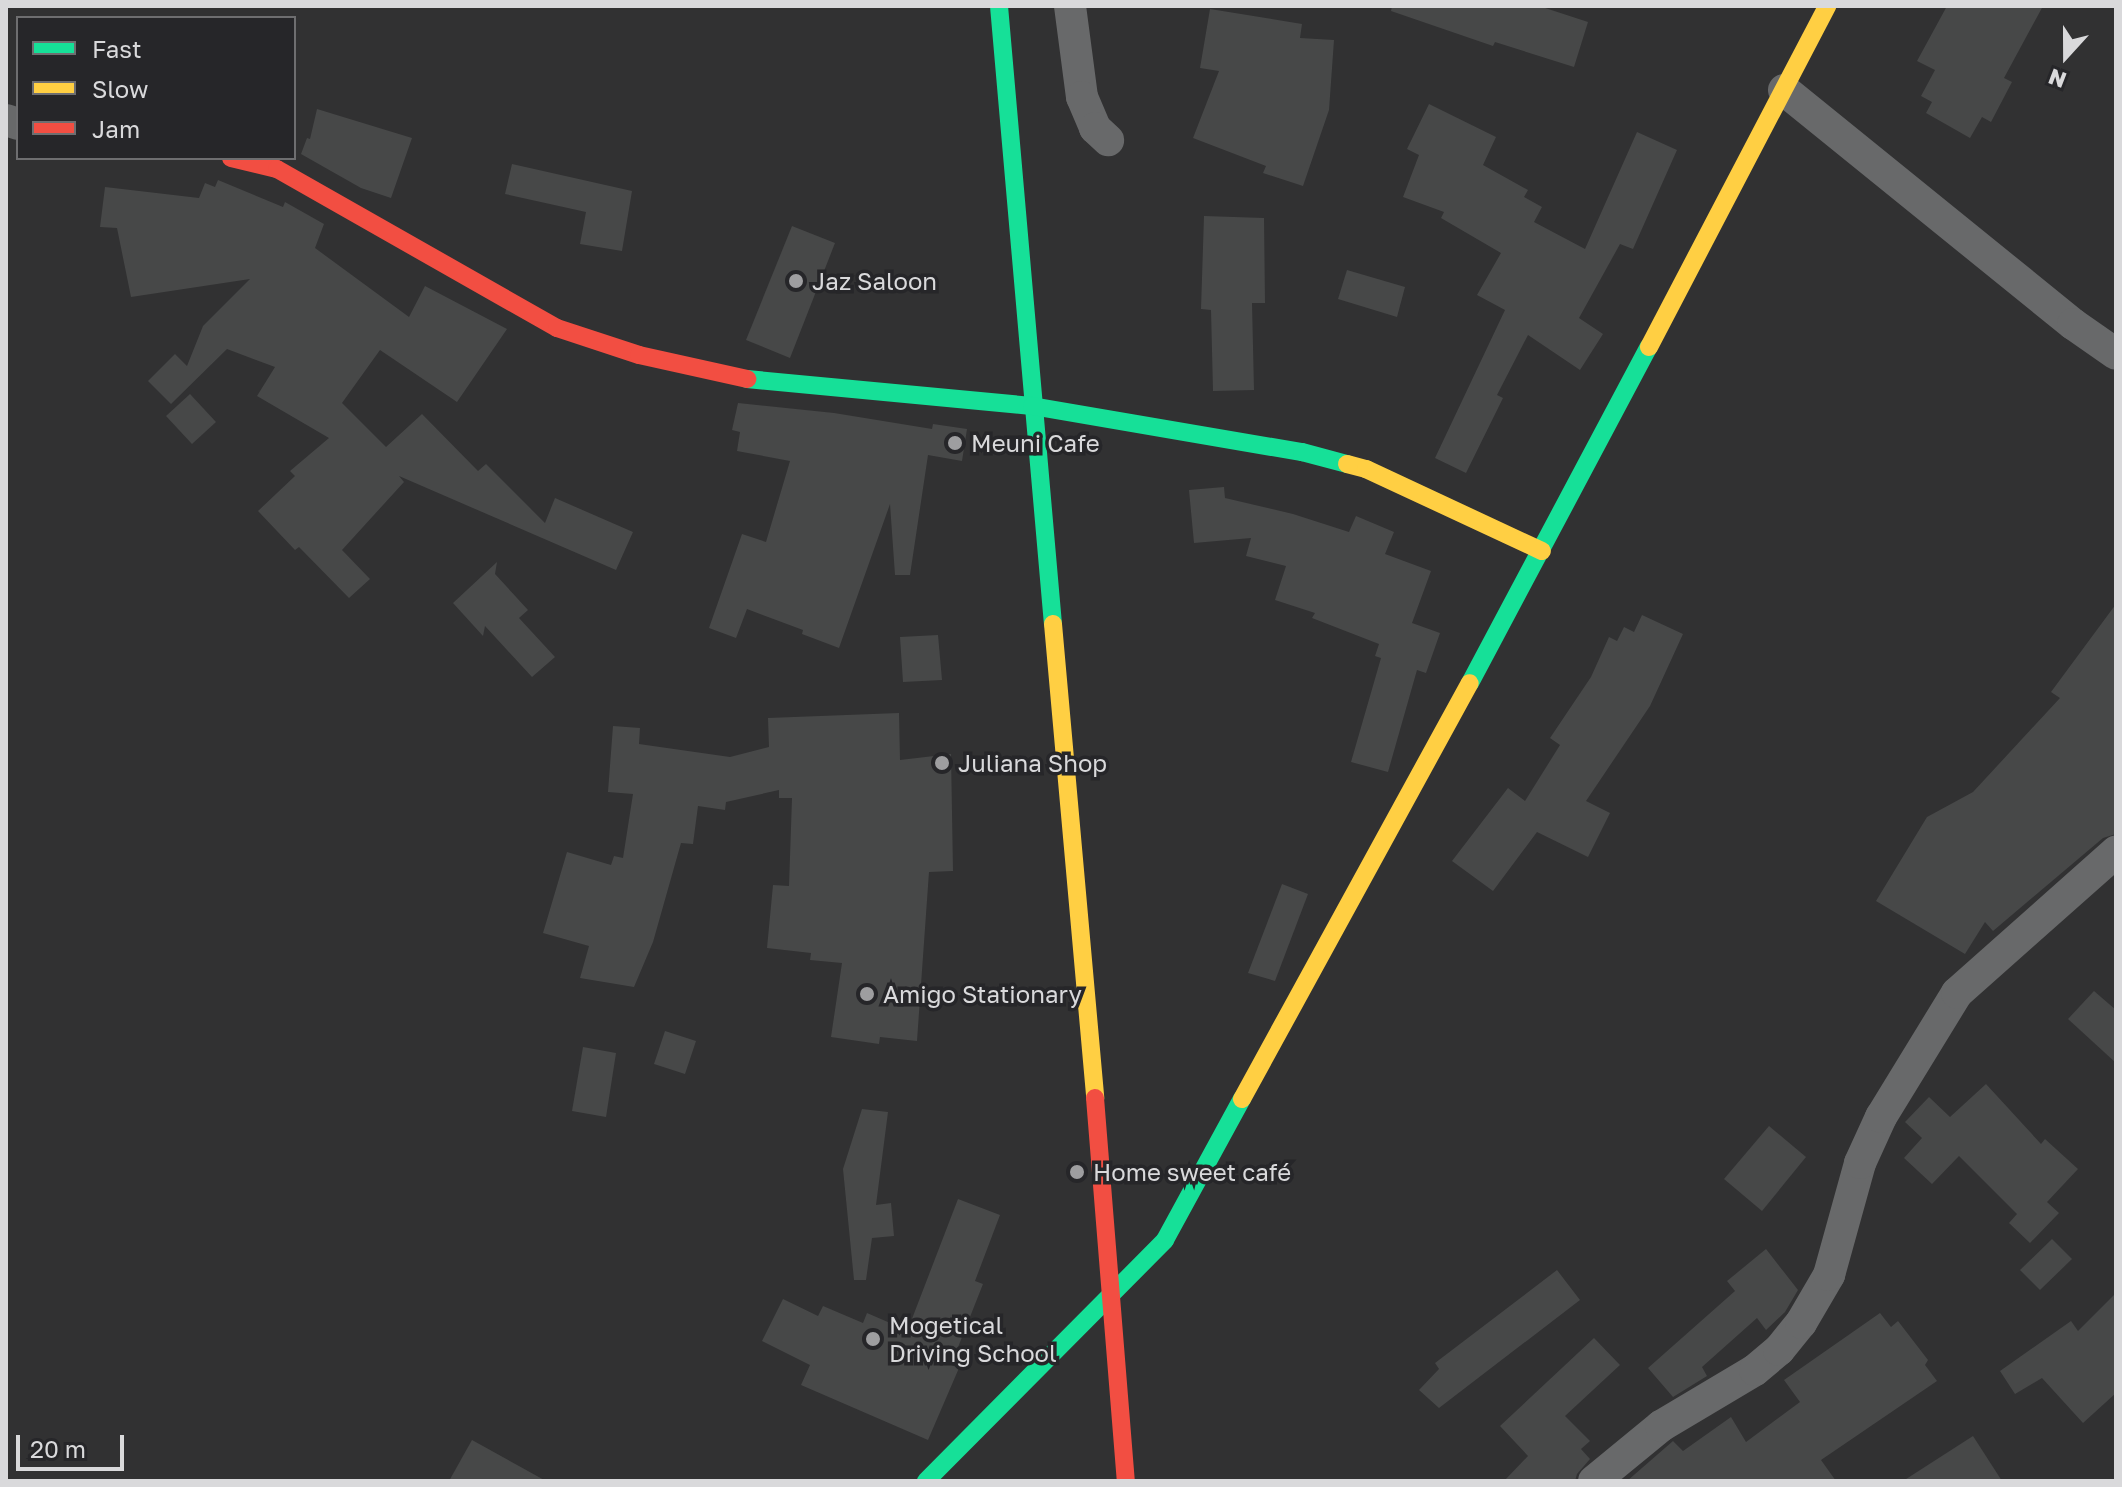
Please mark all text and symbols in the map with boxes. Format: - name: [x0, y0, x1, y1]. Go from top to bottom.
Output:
- legend: [16, 16, 296, 160]
- north arrow: [2026, 16, 2106, 96]
- text: Fast: [92, 34, 142, 63]
- text: N: [2045, 63, 2070, 94]
- text: Slow: [92, 74, 148, 103]
- text: Jam: [92, 114, 140, 143]
- place label: Jaz Saloon: [812, 267, 937, 295]
- marker: Jaz Saloon: [787, 272, 805, 290]
- place label: Meuni Cafe: [971, 429, 1100, 457]
- marker: Meuni Cafe: [946, 434, 964, 452]
- place label: Juliana Shop: [958, 749, 1107, 777]
- marker: Juliana Shop: [933, 754, 951, 772]
- place label: Amigo Stationary: [883, 980, 1082, 1008]
- marker: Amigo Stationary: [858, 985, 876, 1003]
- place label: Home sweet café: [1093, 1158, 1291, 1186]
- marker: Home sweet café: [1068, 1163, 1086, 1181]
- place label: Mogetical Driving School: [889, 1311, 1057, 1367]
- marker: Mogetical Driving School: [864, 1330, 882, 1348]
- scale bar: [20, 1419, 128, 1469]
- text: 20 m: [30, 1434, 86, 1463]

